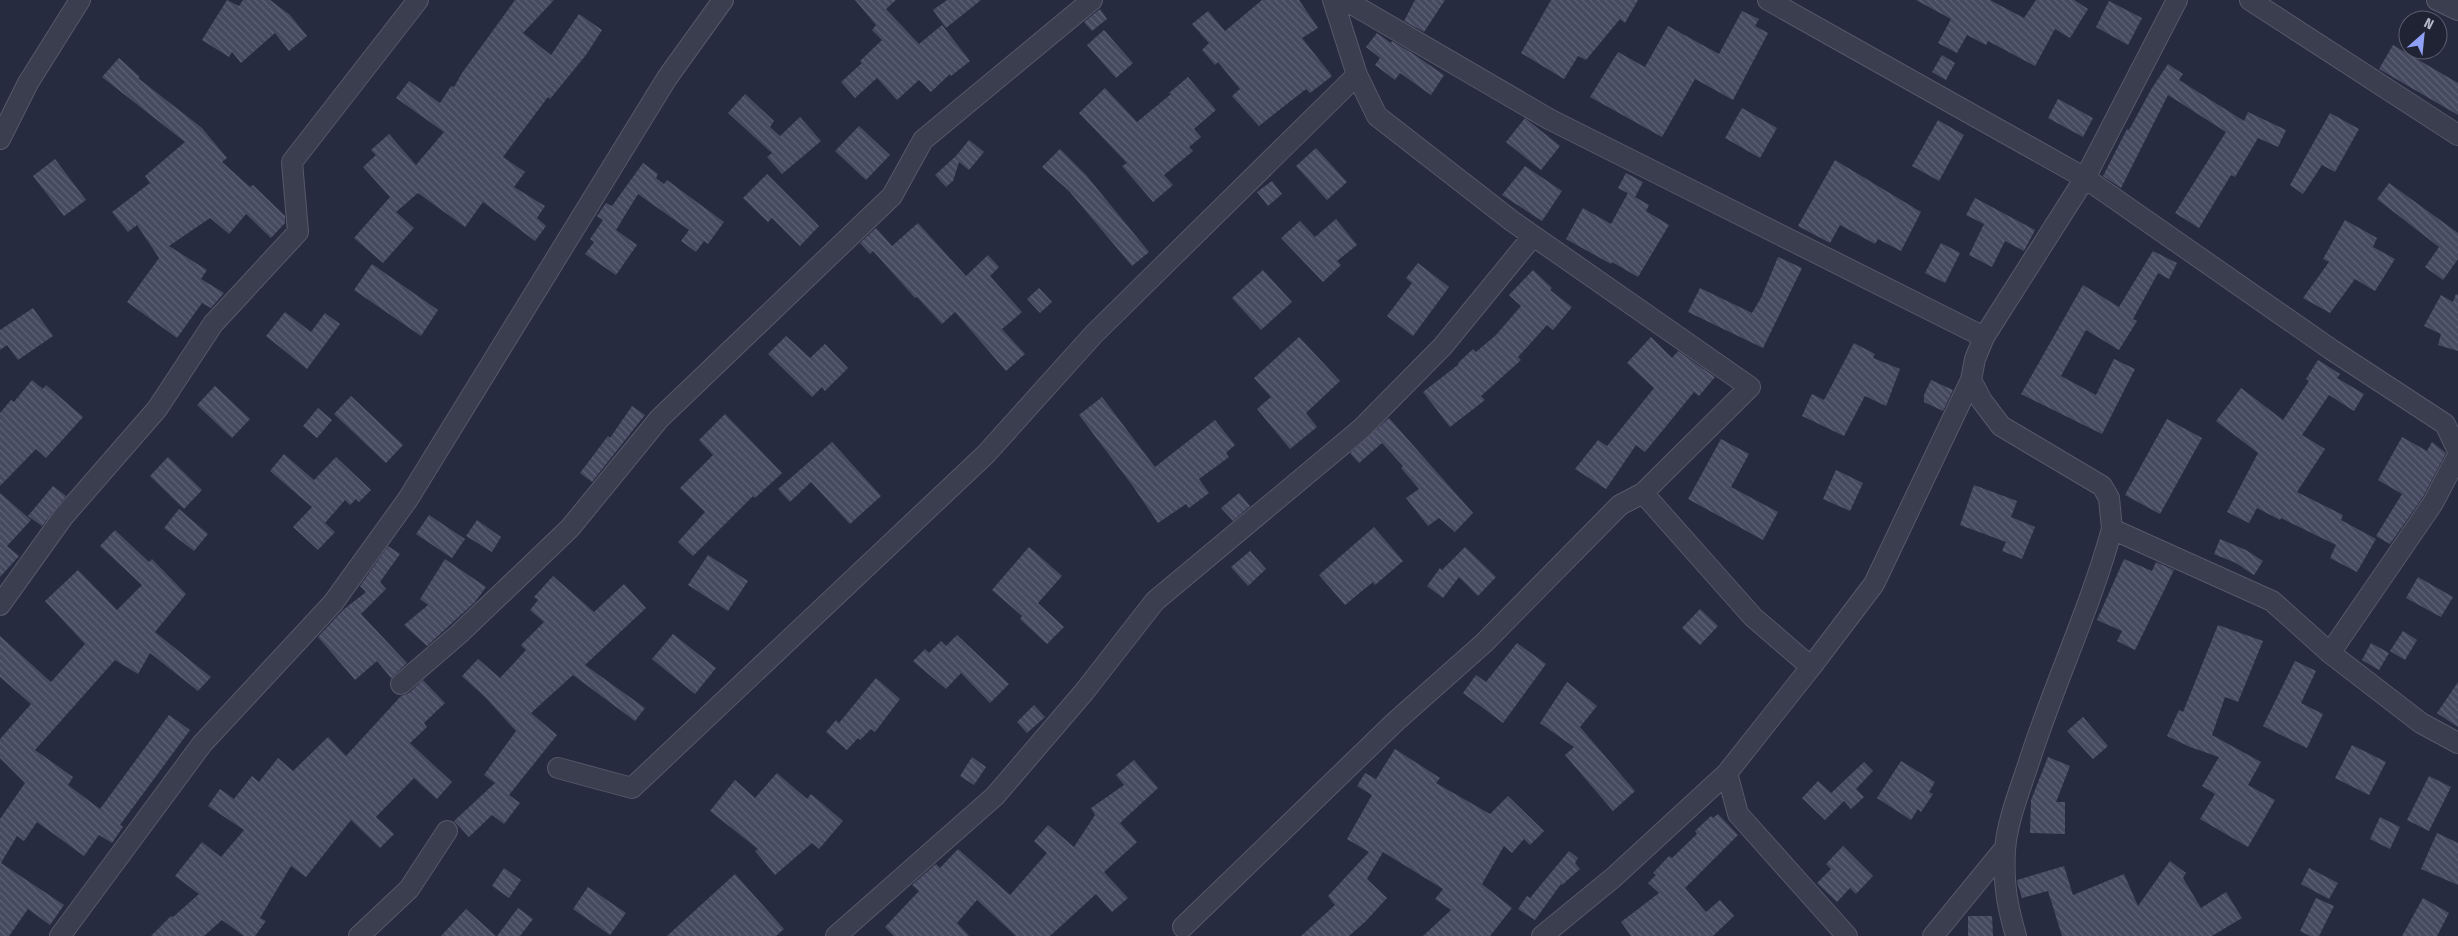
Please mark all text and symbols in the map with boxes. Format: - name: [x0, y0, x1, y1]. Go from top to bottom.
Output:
- north arrow: [2398, 10, 2448, 60]
- text: N: [2421, 14, 2436, 33]

